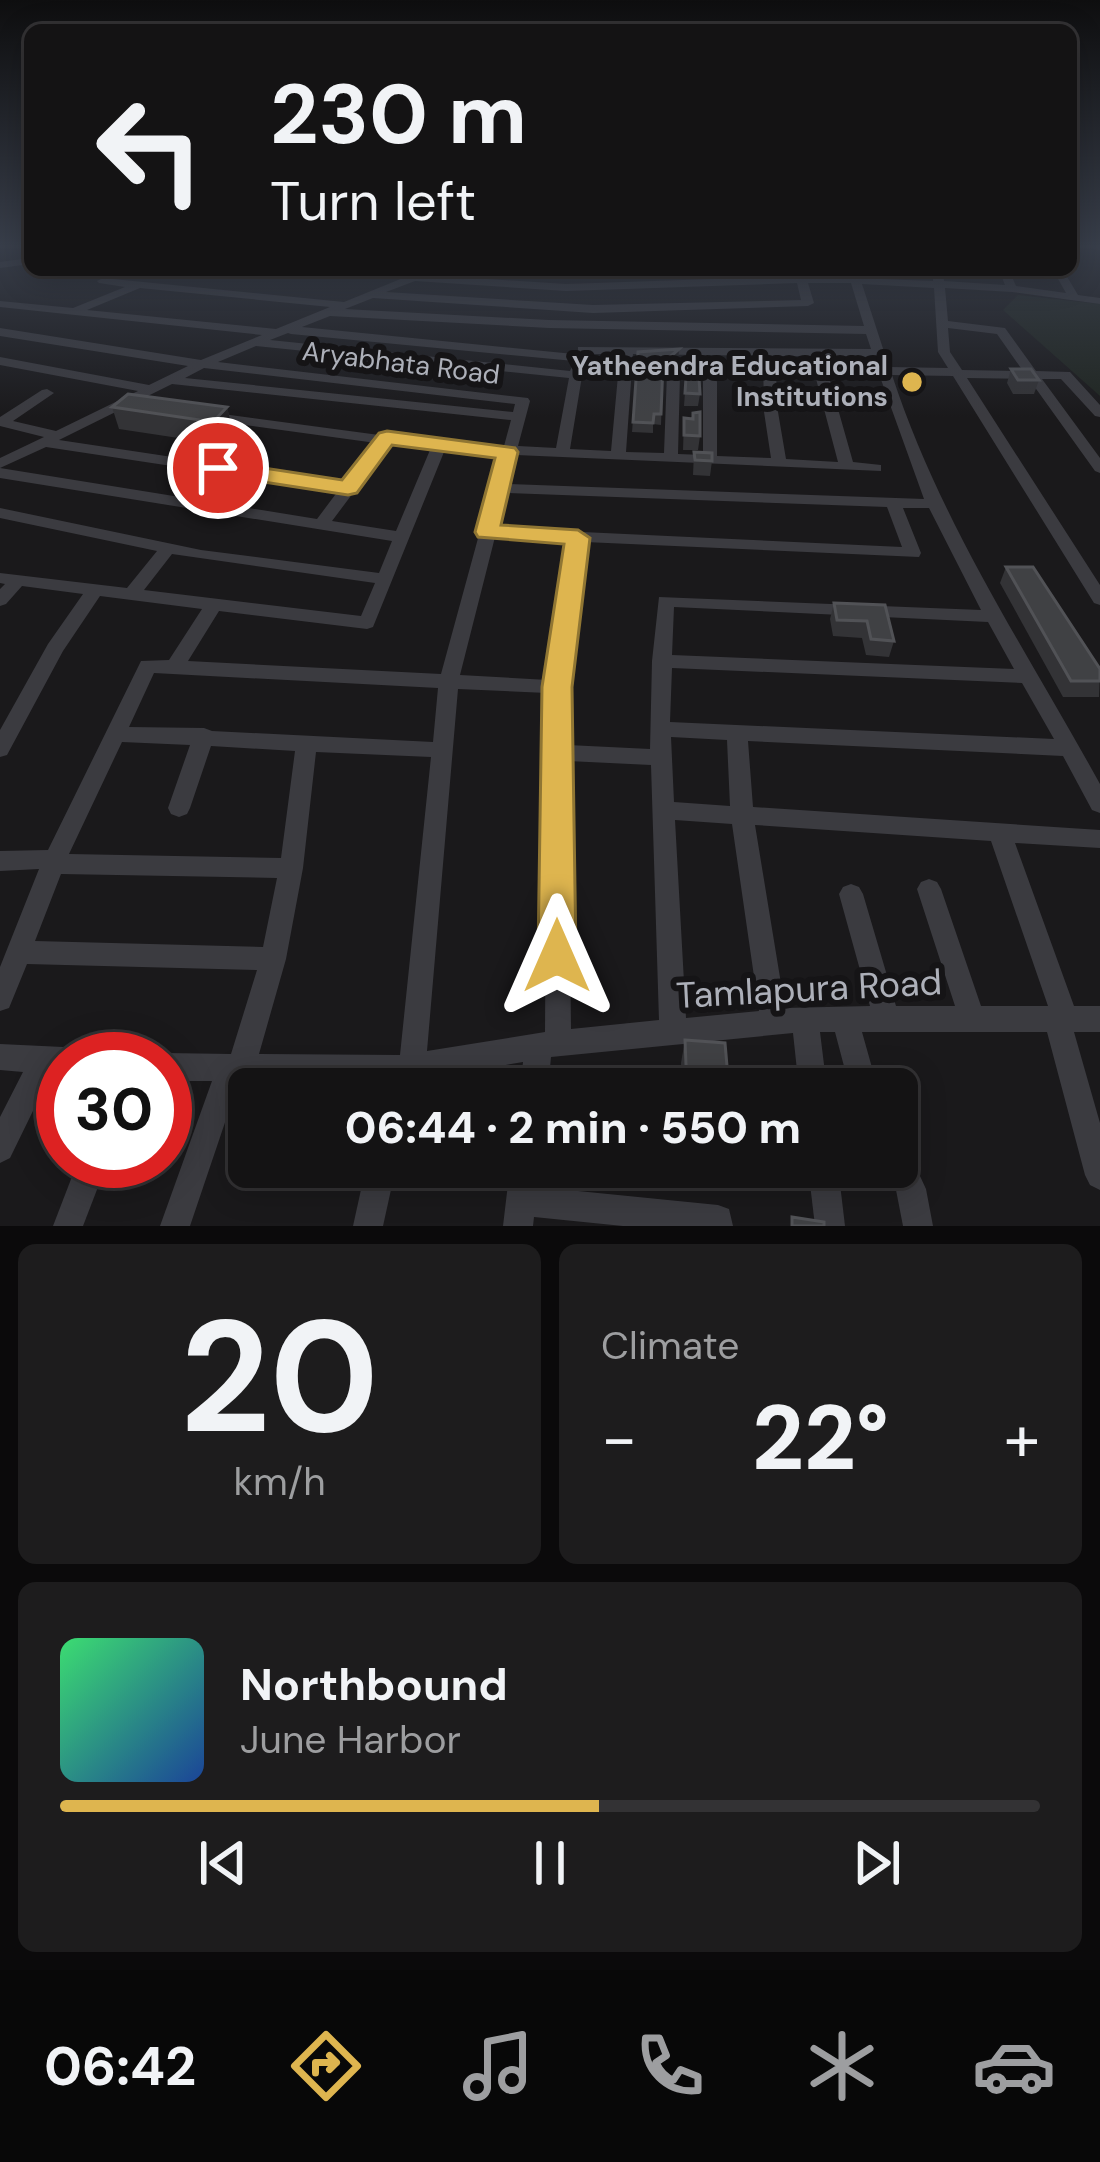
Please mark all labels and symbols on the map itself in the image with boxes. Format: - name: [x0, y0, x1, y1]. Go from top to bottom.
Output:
- street label: Aryabhata Road: [300, 333, 502, 392]
- place label: Yatheendra Educational Institutions: [572, 348, 888, 414]
- marker: Yatheendra Educational Institutions: [899, 369, 925, 395]
- pin: [167, 417, 269, 519]
- position arrow: [494, 893, 620, 1019]
- street label: Tamlapura Road: [675, 958, 943, 1019]
- speed limit sign: 30: [36, 1032, 192, 1188]

